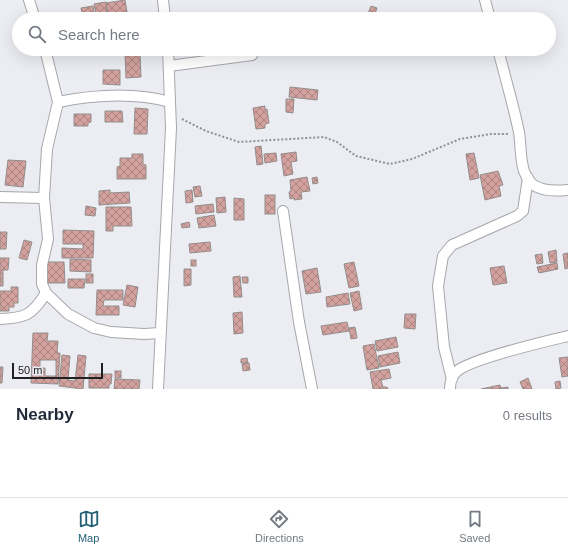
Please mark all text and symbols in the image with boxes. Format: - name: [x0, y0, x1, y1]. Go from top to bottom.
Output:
- search box: [12, 12, 556, 56]
- icon: search: [26, 23, 48, 45]
- text: Search here: [58, 26, 140, 43]
- scale bar: [12, 361, 103, 380]
- text: 50 m: [18, 364, 42, 376]
- text: Nearby: [16, 405, 74, 424]
- text: 0 results: [503, 408, 552, 423]
- tab: Map: [78, 508, 100, 544]
- tab: Directions: [255, 508, 304, 544]
- tab: Saved: [459, 508, 490, 544]

